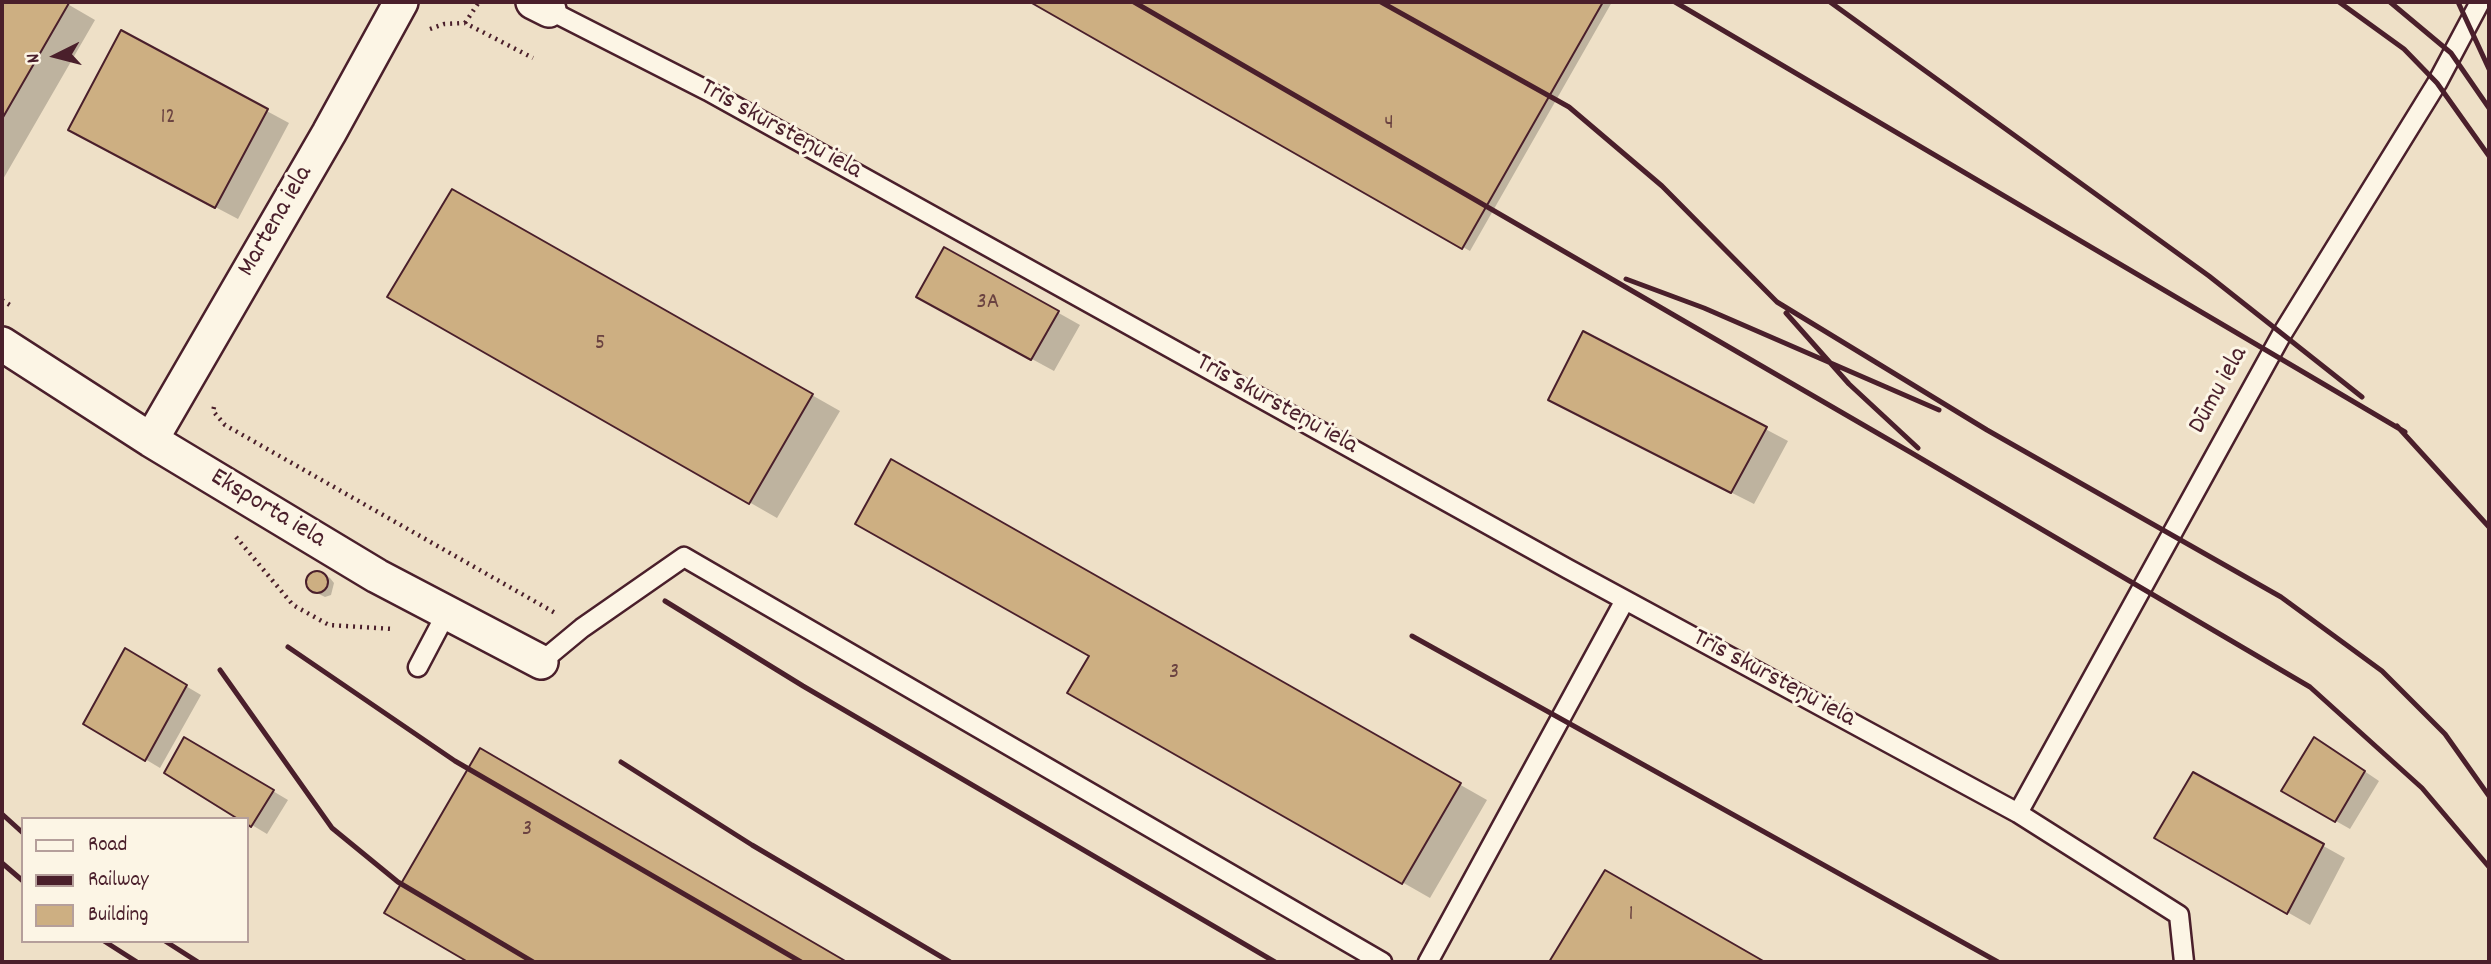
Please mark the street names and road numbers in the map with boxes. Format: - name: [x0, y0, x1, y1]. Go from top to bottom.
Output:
- street label: Trīs skursteņu iela: [694, 74, 866, 188]
- street label: Martena iela: [233, 161, 321, 283]
- street label: Dūmu iela: [2184, 342, 2256, 440]
- street label: Trīs skursteņu iela: [1190, 349, 1362, 463]
- street label: Eksporta iela: [204, 463, 330, 557]
- street label: Trīs skursteņu iela: [1686, 624, 1860, 736]

